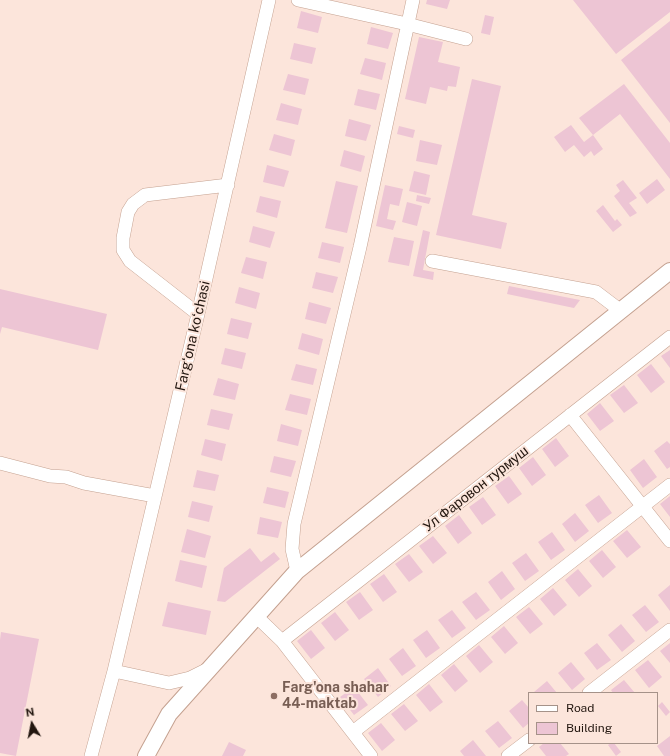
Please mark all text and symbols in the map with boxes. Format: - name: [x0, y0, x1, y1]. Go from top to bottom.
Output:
- street label: Fargʻona koʻchasi: [172, 279, 214, 393]
- street label: Ул Фаровон турмуш: [420, 443, 532, 535]
- place label: Farg'ona shahar 44-maktab: [282, 680, 389, 712]
- marker: Farg'ona shahar 44-maktab: [269, 691, 279, 701]
- legend: [528, 692, 658, 744]
- text: Road: [566, 701, 594, 715]
- north arrow: [12, 704, 52, 744]
- text: N: [25, 706, 35, 719]
- text: Building: [566, 721, 612, 735]

